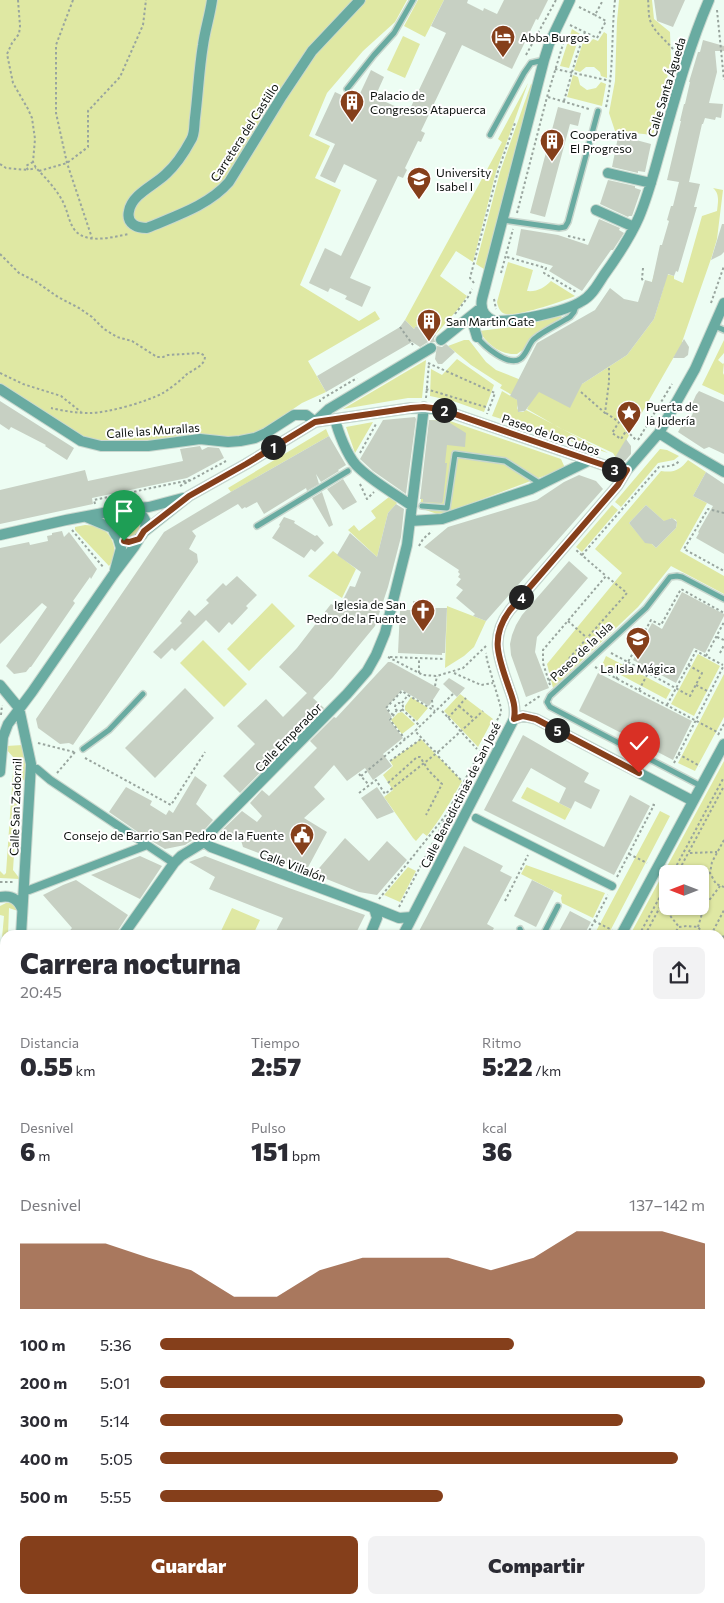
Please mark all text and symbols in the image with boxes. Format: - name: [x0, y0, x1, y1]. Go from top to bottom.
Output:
- hotel icon: Abba Burgos: [490, 24, 516, 58]
- place label: Abba Burgos: [520, 30, 589, 44]
- street label: Calle Santa Águeda: [644, 35, 688, 139]
- street label: Carretera del Castillo: [207, 80, 281, 184]
- place label: Palacio de Congresos Atapuerca: [370, 88, 486, 116]
- building icon: Palacio de Congresos Atapuerca: [339, 89, 365, 123]
- place label: Cooperativa El Progreso: [570, 127, 637, 155]
- building icon: Cooperativa El Progreso: [539, 128, 565, 162]
- place label: University Isabel I: [436, 165, 491, 193]
- school or university icon: University Isabel I: [406, 166, 432, 200]
- building icon: San Martin Gate: [416, 308, 442, 342]
- place label: San Martin Gate: [446, 314, 534, 328]
- pin: 2: [432, 398, 456, 422]
- place label: Puerta de la Judería: [646, 399, 698, 428]
- place icon: Puerta de la Judería: [616, 400, 642, 434]
- text: 2: [441, 402, 448, 419]
- street label: Paseo de los Cubos: [500, 411, 602, 457]
- street label: Calle las Murallas: [106, 420, 200, 440]
- pin: 1: [260, 434, 286, 460]
- text: 1: [270, 439, 277, 456]
- pin: 3: [602, 456, 626, 482]
- text: 3: [610, 461, 619, 478]
- pin: [103, 490, 145, 541]
- icon: arrive: [110, 497, 138, 525]
- pin: 4: [508, 584, 534, 610]
- text: 4: [517, 589, 526, 606]
- place label: Iglesia de San Pedro de la Fuente: [306, 597, 406, 625]
- church icon: Iglesia de San Pedro de la Fuente: [410, 598, 436, 632]
- street label: Paseo de la Isla: [547, 618, 615, 684]
- school or university icon: La Isla Mágica: [625, 626, 651, 660]
- place label: La Isla Mágica: [600, 661, 676, 675]
- street label: Calle Emperador: [252, 700, 324, 774]
- pin: 5: [544, 718, 570, 742]
- street label: Calle Benedictinas de San José: [417, 720, 504, 871]
- text: 5: [553, 722, 562, 739]
- pin: [618, 722, 660, 773]
- icon: check: [625, 729, 653, 757]
- street label: Calle San Zadornil: [6, 758, 24, 856]
- public building icon: Consejo de Barrio San Pedro de la Fuente: [289, 822, 315, 856]
- place label: Consejo de Barrio San Pedro de la Fuente: [64, 828, 284, 842]
- street label: Calle Villalón: [258, 846, 328, 884]
- north arrow: [659, 865, 709, 915]
- map controls: [659, 865, 709, 915]
- text: Carrera nocturna: [20, 946, 241, 980]
- button: share: [653, 947, 705, 999]
- text: 20:45: [20, 982, 62, 1001]
- text: Distancia: [20, 1034, 79, 1051]
- text: Tiempo: [251, 1034, 300, 1051]
- text: Ritmo: [482, 1034, 521, 1051]
- text: 0.55: [20, 1051, 73, 1081]
- text: 2:57: [251, 1051, 301, 1081]
- text: 5:22: [482, 1051, 533, 1081]
- text: km: [73, 1062, 95, 1079]
- text: /km: [533, 1062, 561, 1079]
- text: Desnivel: [20, 1119, 74, 1136]
- text: Pulso: [251, 1119, 286, 1136]
- text: kcal: [482, 1119, 507, 1136]
- text: 6: [20, 1136, 36, 1166]
- text: 151: [251, 1136, 289, 1166]
- text: 36: [482, 1136, 512, 1166]
- text: m: [36, 1147, 50, 1164]
- text: bpm: [289, 1147, 321, 1164]
- text: Desnivel: [20, 1195, 81, 1214]
- text: 137–142 m: [629, 1195, 705, 1214]
- text: 100 m: [20, 1335, 66, 1354]
- text: 5:36: [100, 1335, 132, 1354]
- text: 200 m: [20, 1373, 67, 1392]
- text: 5:01: [100, 1373, 130, 1392]
- text: 300 m: [20, 1411, 68, 1430]
- text: 5:14: [100, 1411, 129, 1430]
- text: 400 m: [20, 1449, 68, 1468]
- text: 5:05: [100, 1449, 133, 1468]
- text: 500 m: [20, 1487, 68, 1506]
- text: 5:55: [100, 1487, 131, 1506]
- button: Guardar: [20, 1536, 358, 1594]
- button: Compartir: [368, 1536, 705, 1594]

